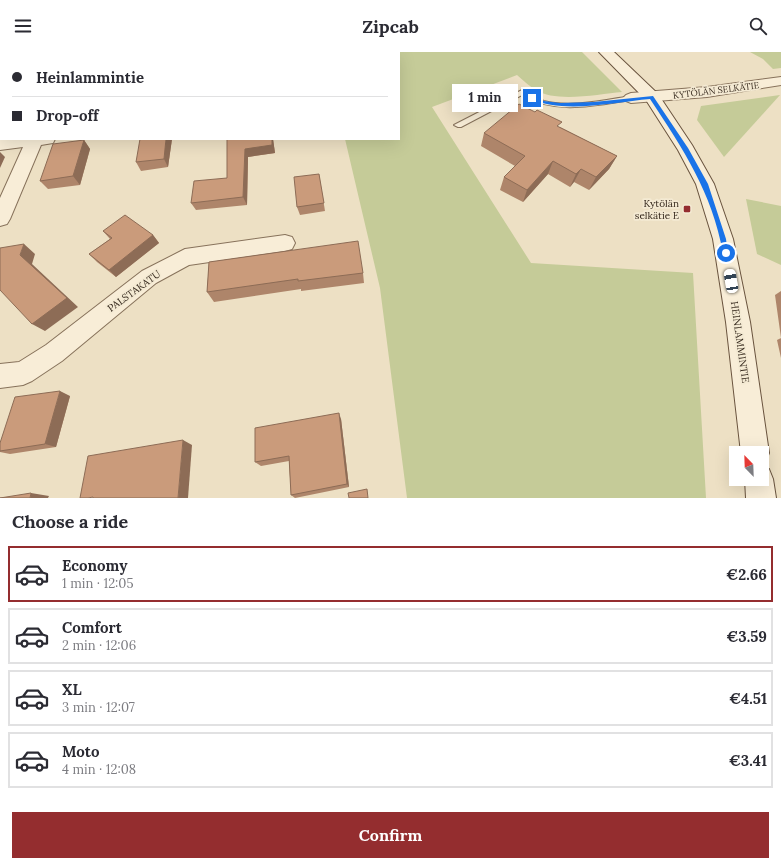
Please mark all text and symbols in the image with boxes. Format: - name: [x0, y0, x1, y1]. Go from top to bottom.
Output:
- icon: menu: [12, 15, 34, 37]
- text: Zipcab: [362, 15, 419, 38]
- icon: search: [747, 15, 769, 37]
- text: Heinlammintie: [36, 68, 144, 87]
- street label: KYTÖLÄN SELKÄTIE: [672, 78, 760, 101]
- callout: 1 min: [452, 84, 518, 112]
- text: 1 min: [468, 89, 502, 106]
- route end: [523, 89, 541, 107]
- text: Drop-off: [36, 106, 98, 125]
- place label: Kytölän selkätie E: [635, 197, 679, 222]
- marker: Kytölän selkätie E: [682, 204, 692, 214]
- route start: [717, 244, 735, 262]
- street label: PALSTAKATU: [105, 267, 164, 315]
- car: [723, 268, 739, 294]
- street label: HEINLAMMINTIE: [728, 300, 752, 384]
- north arrow: [729, 446, 769, 486]
- map controls: [729, 446, 769, 486]
- text: Choose a ride: [12, 510, 128, 533]
- icon: car: [14, 556, 50, 592]
- text: Economy: [62, 556, 127, 575]
- text: €2.66: [726, 565, 767, 584]
- text: 1 min · 12:05: [62, 575, 134, 592]
- icon: car: [14, 618, 50, 654]
- text: Comfort: [62, 618, 122, 637]
- text: €3.59: [726, 627, 767, 646]
- text: 2 min · 12:06: [62, 637, 136, 654]
- icon: car: [14, 680, 50, 716]
- text: XL: [62, 680, 82, 699]
- text: €4.51: [729, 689, 767, 708]
- text: 3 min · 12:07: [62, 699, 135, 716]
- icon: car: [14, 742, 50, 778]
- text: Moto: [62, 742, 99, 761]
- text: €3.41: [729, 751, 767, 770]
- text: 4 min · 12:08: [62, 761, 136, 778]
- button: Confirm: [12, 812, 769, 858]

